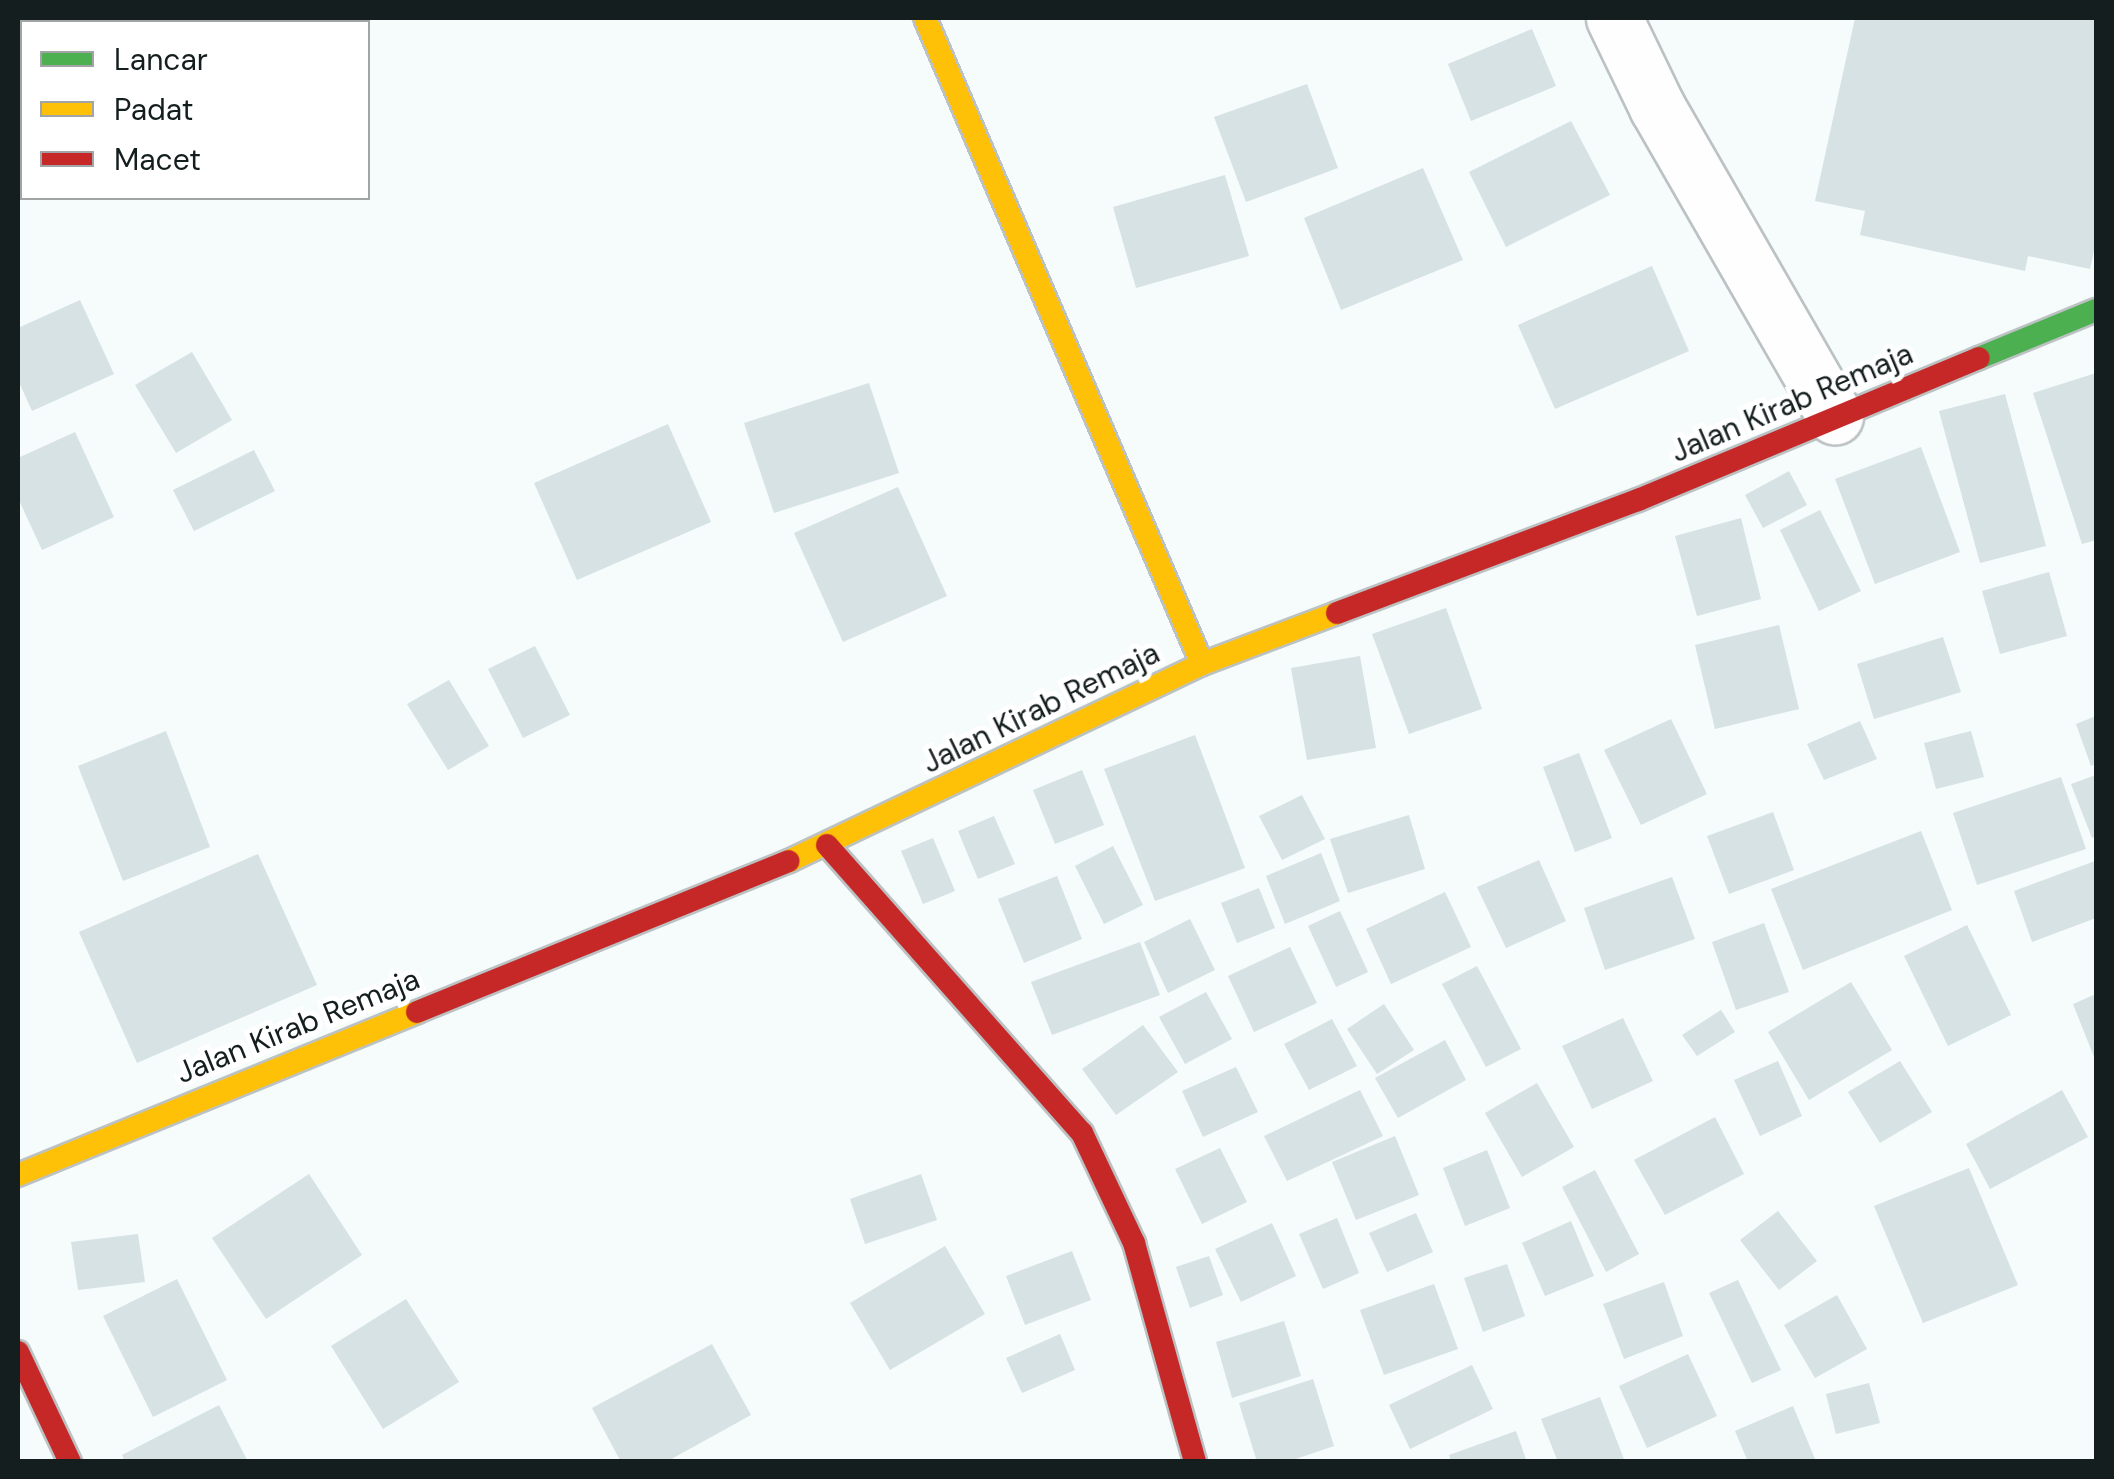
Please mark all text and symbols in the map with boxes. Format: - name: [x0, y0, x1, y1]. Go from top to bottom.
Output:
- legend: [20, 20, 370, 200]
- text: Lancar: [114, 40, 208, 79]
- text: Padat: [114, 90, 194, 129]
- text: Macet: [114, 140, 201, 179]
- street label: Jalan Kirab Remaja: [1666, 336, 1918, 470]
- street label: Jalan Kirab Remaja: [917, 635, 1165, 781]
- street label: Jalan Kirab Remaja: [171, 961, 425, 1091]

